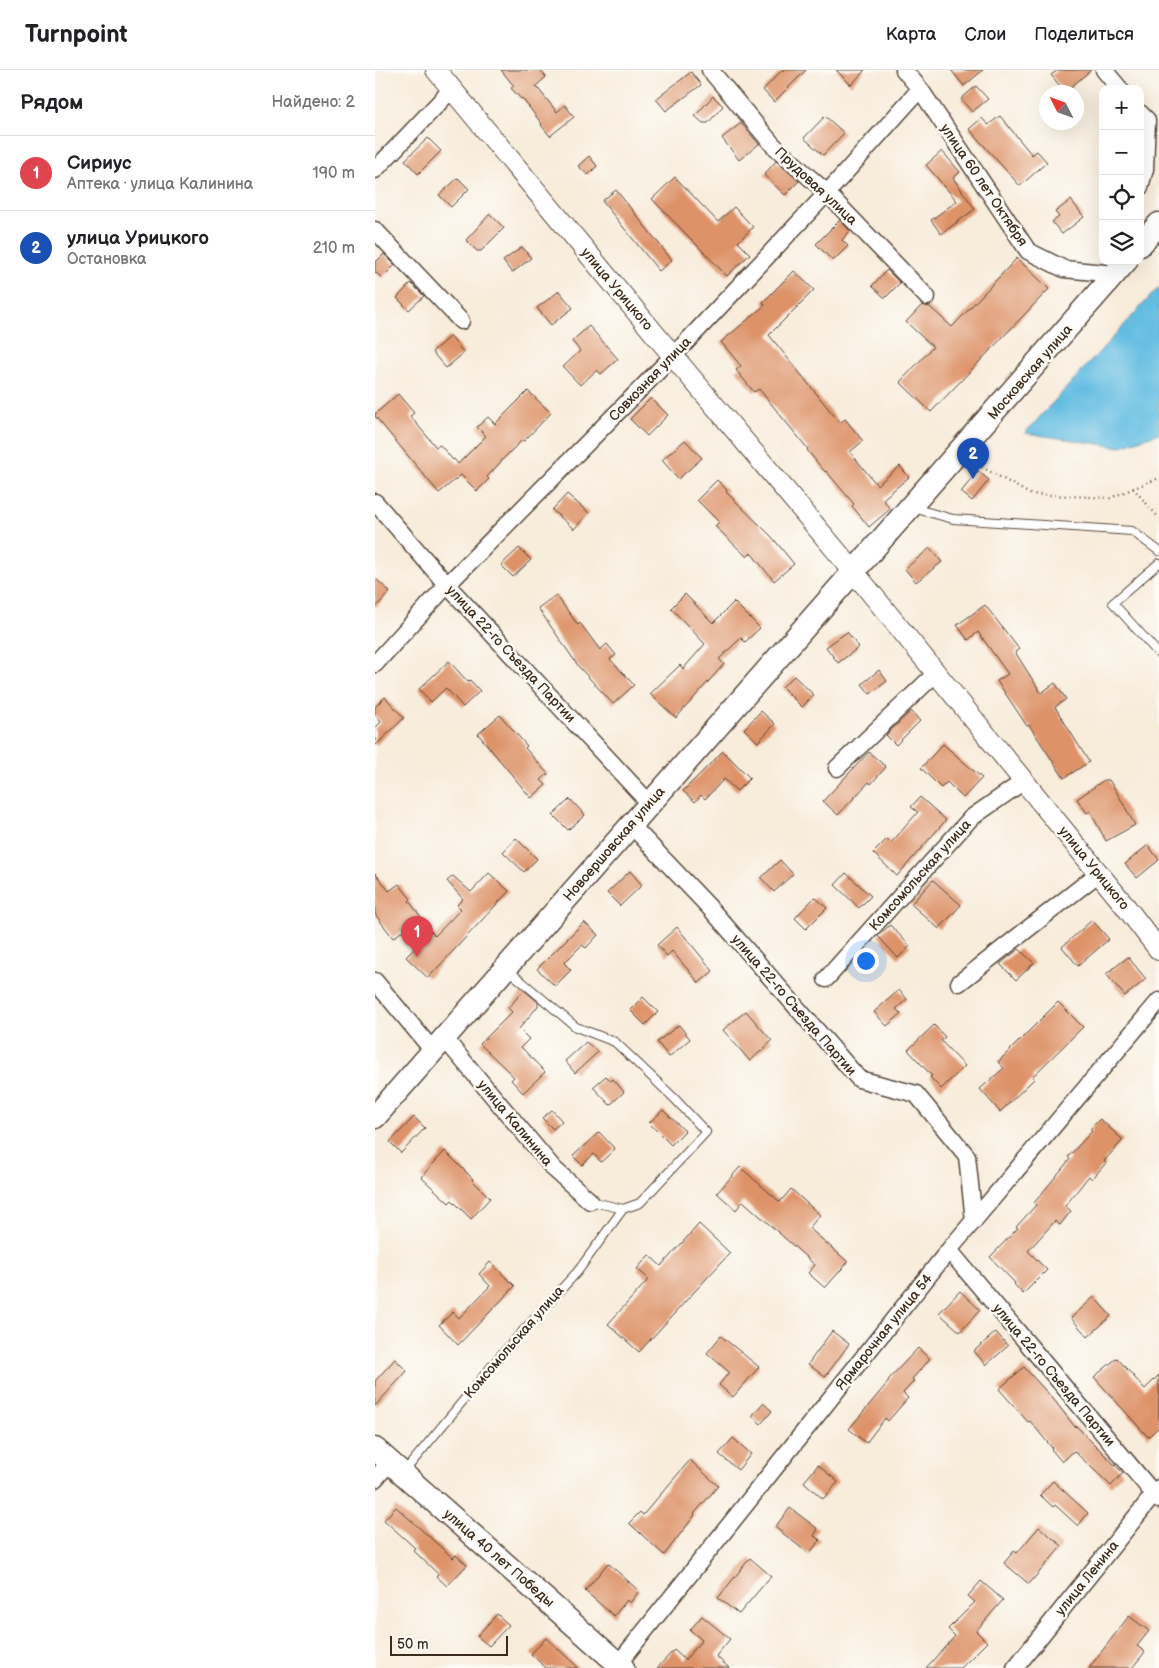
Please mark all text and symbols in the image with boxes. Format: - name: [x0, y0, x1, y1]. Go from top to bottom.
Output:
- text: Turnpoint: [25, 20, 128, 49]
- text: Карта: [886, 24, 936, 45]
- text: Слои: [964, 24, 1006, 45]
- text: Поделиться: [1034, 24, 1134, 45]
- north arrow: [1039, 85, 1084, 130]
- map controls: [1099, 85, 1144, 265]
- button: +: [1099, 85, 1144, 130]
- text: Рядом: [20, 90, 83, 115]
- text: Найдено: 2: [271, 93, 355, 112]
- street label: улица 60 лет Октября: [937, 120, 1032, 250]
- button: −: [1099, 130, 1144, 175]
- street label: Прудовая улица: [771, 143, 861, 229]
- text: Сириус: [67, 152, 132, 175]
- text: 1: [33, 164, 39, 183]
- text: 190 m: [313, 164, 355, 183]
- text: Аптека · улица Калинина: [67, 175, 253, 194]
- button: locate: [1099, 175, 1144, 220]
- button: layers: [1099, 220, 1144, 265]
- text: улица Урицкого: [67, 227, 209, 250]
- text: 2: [31, 239, 41, 258]
- text: 210 m: [313, 239, 355, 258]
- street label: улица Урицкого: [578, 244, 656, 334]
- text: Остановка: [67, 250, 146, 269]
- street label: Московская улица: [984, 320, 1076, 423]
- street label: Совхозная улица: [605, 333, 695, 425]
- pin: 2: [957, 438, 989, 479]
- street label: улица 22-го Съезда Партии: [443, 582, 579, 726]
- street label: Новоершовская улица: [560, 783, 669, 905]
- street label: Комсомольская улица: [866, 815, 975, 934]
- street label: улица Урицкого: [1055, 823, 1133, 913]
- pin: 1: [401, 916, 433, 957]
- street label: улица 22-го Съезда Партии: [728, 931, 860, 1079]
- your location: [853, 948, 879, 974]
- street label: улица Калинина: [474, 1076, 557, 1170]
- street label: Ярмарочная улица 54: [832, 1270, 936, 1393]
- street label: Комсомольская улица: [460, 1282, 568, 1402]
- street label: улица 22-го Съезда Партии: [989, 1300, 1119, 1450]
- street label: улица 40 лет Победы: [440, 1505, 558, 1611]
- street label: улица Ленина: [1052, 1537, 1123, 1619]
- scale bar: [390, 1633, 507, 1656]
- text: 50 m: [397, 1636, 429, 1653]

